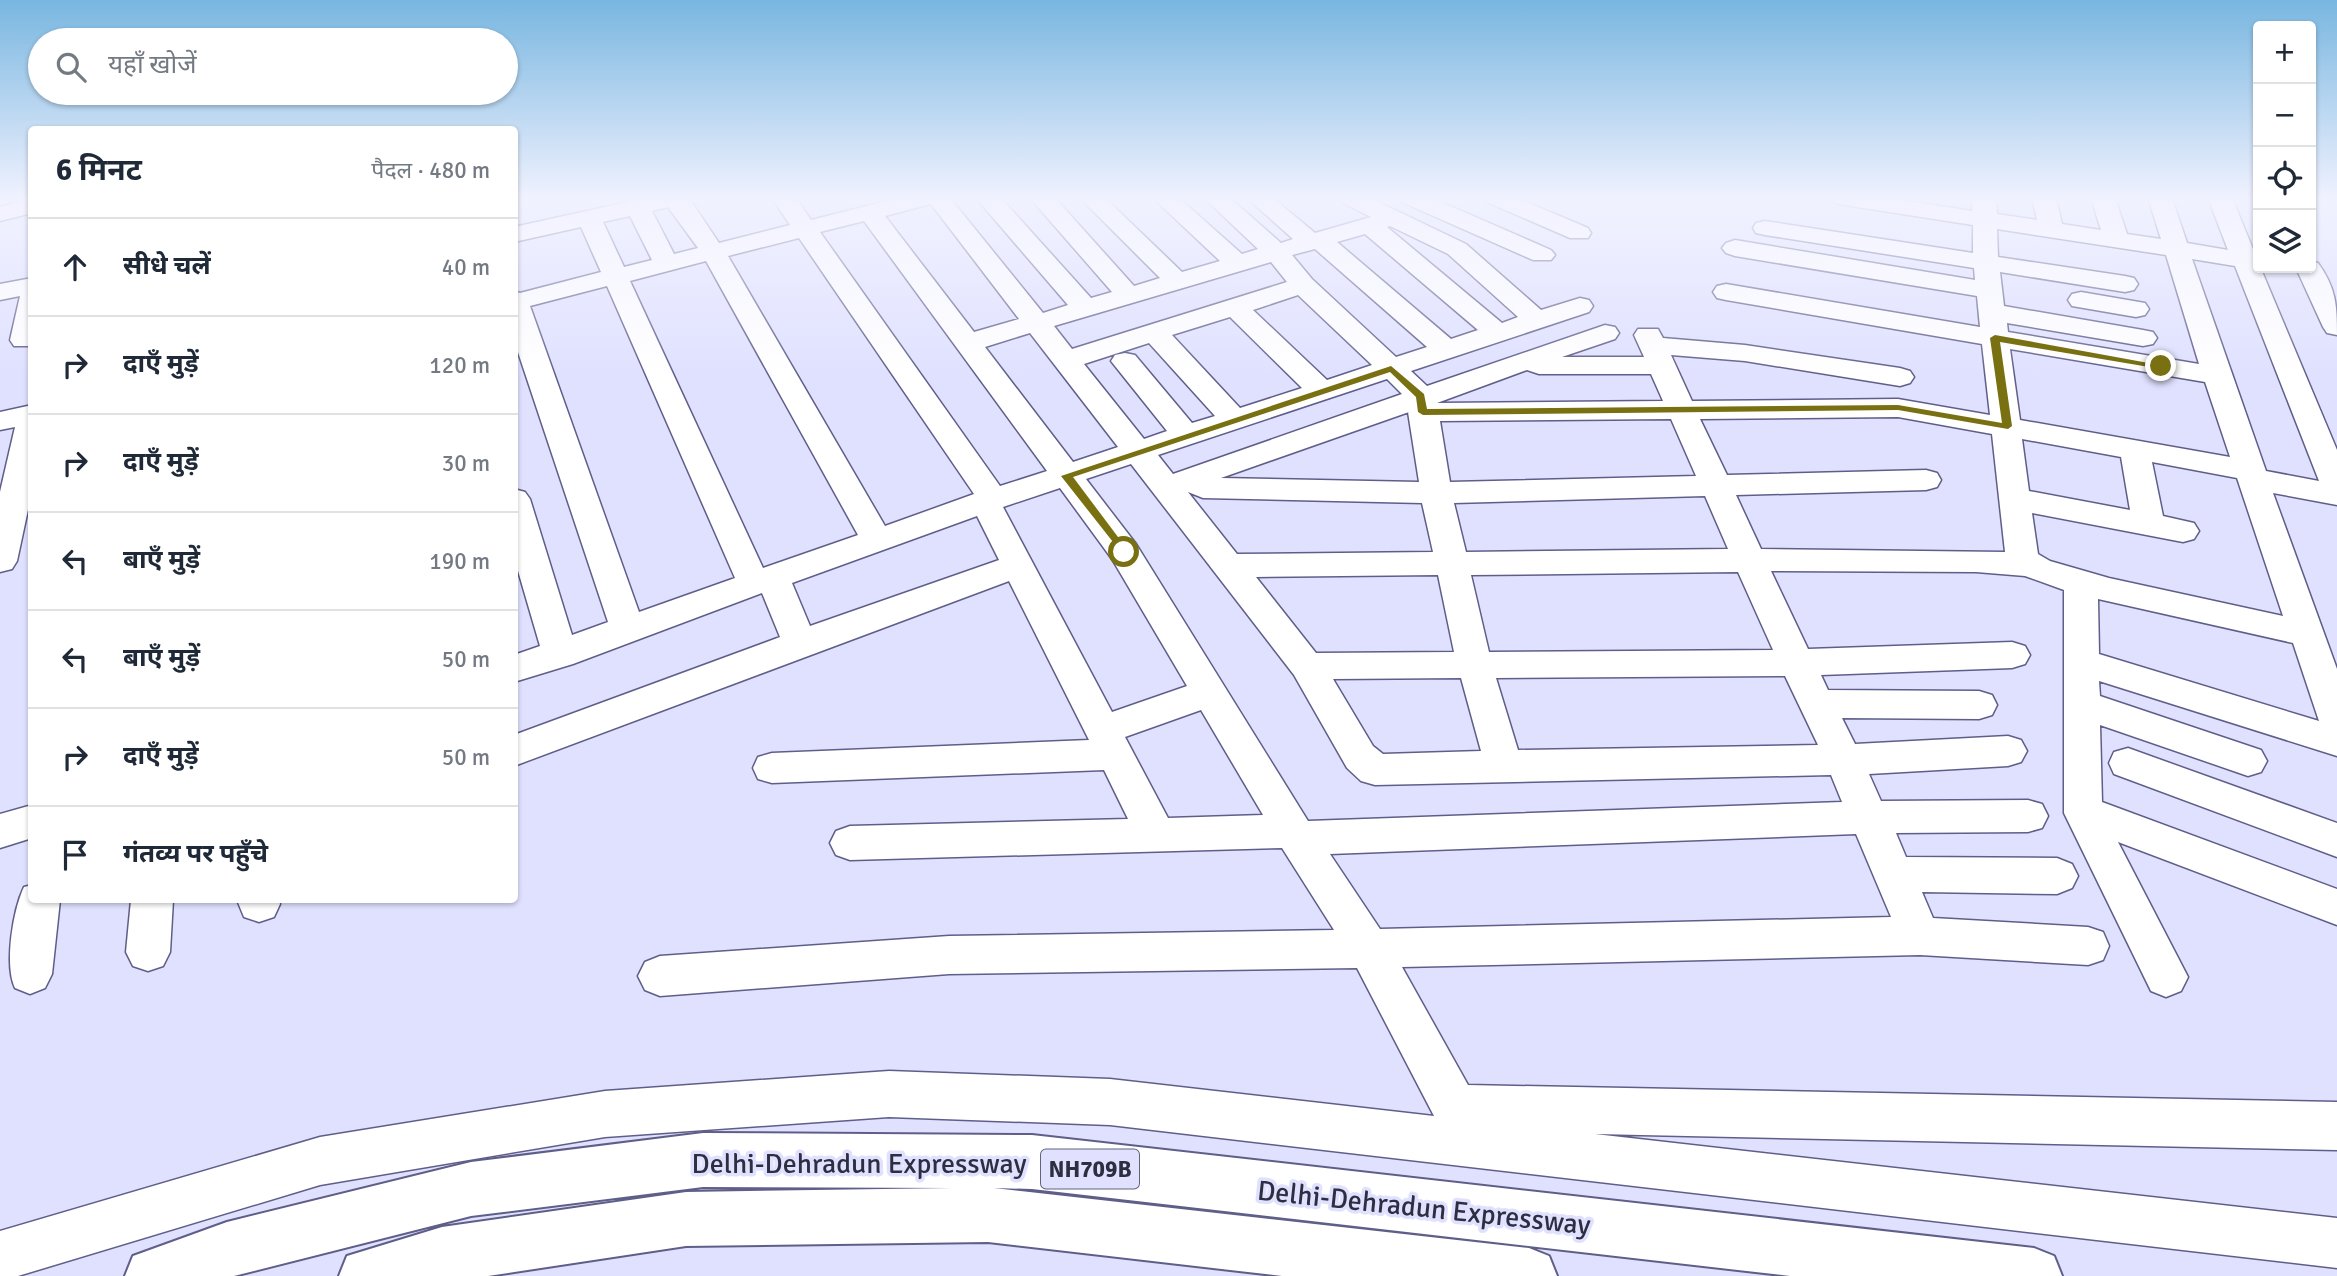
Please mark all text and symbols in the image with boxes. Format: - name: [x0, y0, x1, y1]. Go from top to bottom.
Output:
- map controls: [2253, 21, 2316, 273]
- button: +: [2253, 21, 2316, 84]
- search box: [28, 28, 518, 105]
- icon: search: [52, 48, 90, 86]
- text: यहाँ खोजें: [108, 49, 197, 81]
- button: −: [2253, 84, 2316, 147]
- button: locate: [2253, 147, 2316, 210]
- text: 6 मिनट: [56, 152, 142, 189]
- text: पैदल · 480 m: [371, 156, 490, 185]
- button: layers: [2253, 210, 2316, 273]
- icon: ahead: [56, 248, 94, 286]
- text: सीधे चलें: [123, 250, 211, 282]
- text: 40 m: [442, 253, 490, 282]
- icon: right: [56, 346, 94, 384]
- text: दाएँ मुड़ें: [123, 348, 199, 380]
- route end: [2145, 350, 2176, 381]
- text: 120 m: [429, 351, 490, 380]
- icon: right: [56, 444, 94, 482]
- text: दाएँ मुड़ें: [123, 446, 199, 478]
- text: 30 m: [442, 449, 490, 478]
- route start: [1108, 536, 1139, 567]
- icon: left: [56, 542, 94, 580]
- text: बाएँ मुड़ें: [123, 544, 200, 576]
- text: 190 m: [429, 547, 490, 576]
- icon: left: [56, 640, 94, 678]
- text: बाएँ मुड़ें: [123, 642, 200, 674]
- text: 50 m: [442, 645, 490, 674]
- icon: right: [56, 738, 94, 776]
- text: दाएँ मुड़ें: [123, 740, 199, 772]
- text: 50 m: [442, 743, 490, 772]
- icon: arrive: [56, 836, 94, 874]
- text: गंतव्य पर पहुँचे: [123, 838, 268, 870]
- street label: Delhi-Dehradun Expressway: [692, 1147, 1026, 1181]
- road number: NH709B: [1041, 1150, 1139, 1188]
- street label: Delhi-Dehradun Expressway: [1256, 1174, 1592, 1242]

